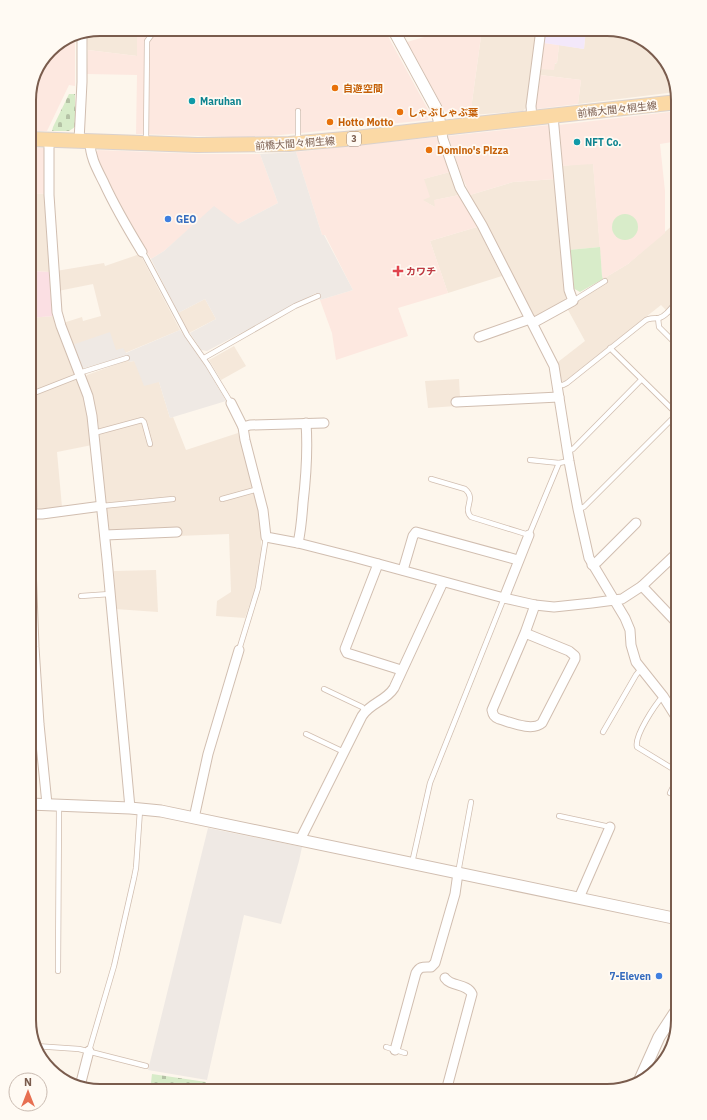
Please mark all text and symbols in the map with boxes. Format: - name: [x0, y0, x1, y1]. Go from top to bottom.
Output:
- place label: 自遊空間: [343, 82, 383, 95]
- marker: 自遊空間: [330, 83, 340, 93]
- place label: Maruhan: [200, 95, 242, 108]
- marker: Maruhan: [187, 96, 197, 106]
- street label: 前橋大間々桐生線: [577, 99, 658, 120]
- place label: しゃぶしゃぶ葉: [408, 106, 478, 119]
- marker: しゃぶしゃぶ葉: [395, 107, 405, 117]
- place label: Hotto Motto: [338, 116, 394, 129]
- marker: Hotto Motto: [325, 117, 335, 127]
- road number: 3: [347, 132, 361, 146]
- street label: 前橋大間々桐生線: [255, 134, 335, 153]
- place label: NFT Co.: [585, 136, 621, 149]
- marker: NFT Co.: [572, 137, 582, 147]
- place label: Domino's Pizza: [437, 144, 509, 157]
- marker: Domino's Pizza: [424, 145, 434, 155]
- place label: GEO: [176, 213, 196, 226]
- marker: GEO: [163, 214, 173, 224]
- place label: カワチ: [406, 265, 436, 278]
- marker: カワチ: [393, 266, 403, 276]
- place label: 7-Eleven: [609, 970, 651, 983]
- marker: 7-Eleven: [654, 971, 664, 981]
- north arrow: [8, 1072, 48, 1112]
- text: N: [24, 1075, 32, 1089]

